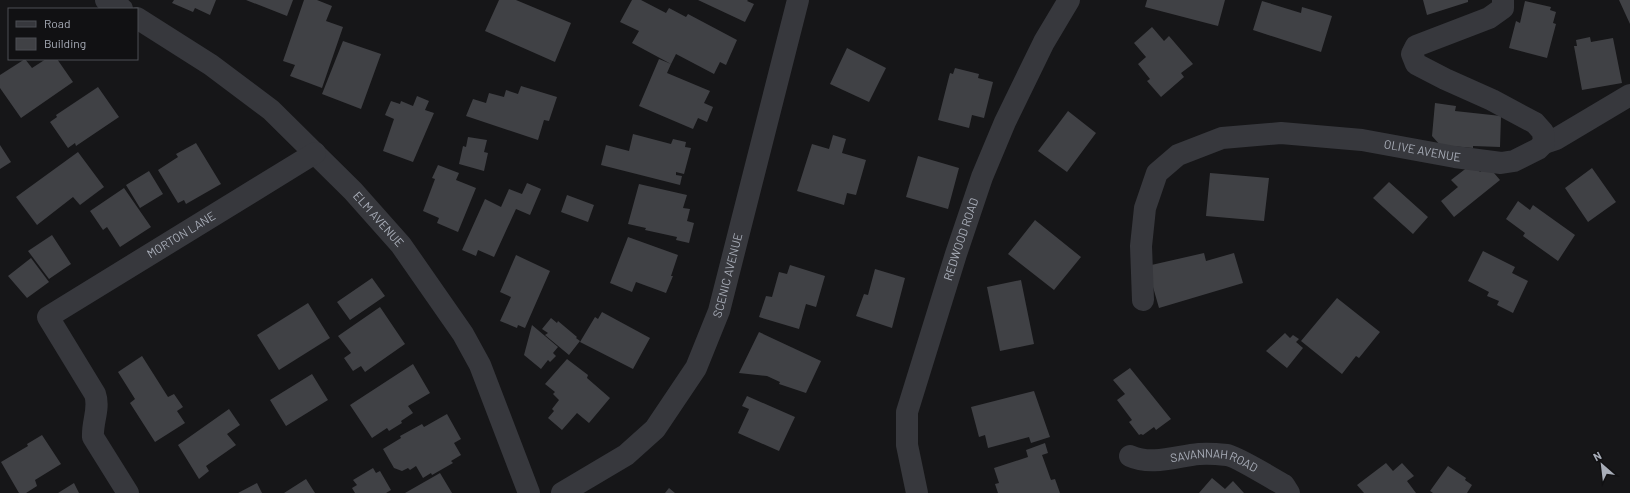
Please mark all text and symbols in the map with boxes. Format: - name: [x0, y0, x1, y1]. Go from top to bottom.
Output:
- legend: [8, 8, 138, 60]
- text: Road: [44, 16, 71, 30]
- text: Building: [44, 36, 86, 50]
- street label: OLIVE AVENUE: [1383, 136, 1462, 164]
- street label: ELM AVENUE: [351, 188, 407, 249]
- street label: REDWOOD ROAD: [940, 196, 980, 282]
- street label: MORTON LANE: [144, 208, 217, 261]
- street label: SCENIC AVENUE: [709, 232, 744, 319]
- north arrow: [1582, 445, 1622, 485]
- street label: SAVANNAH ROAD: [1169, 446, 1261, 474]
- text: N: [1591, 448, 1603, 463]

